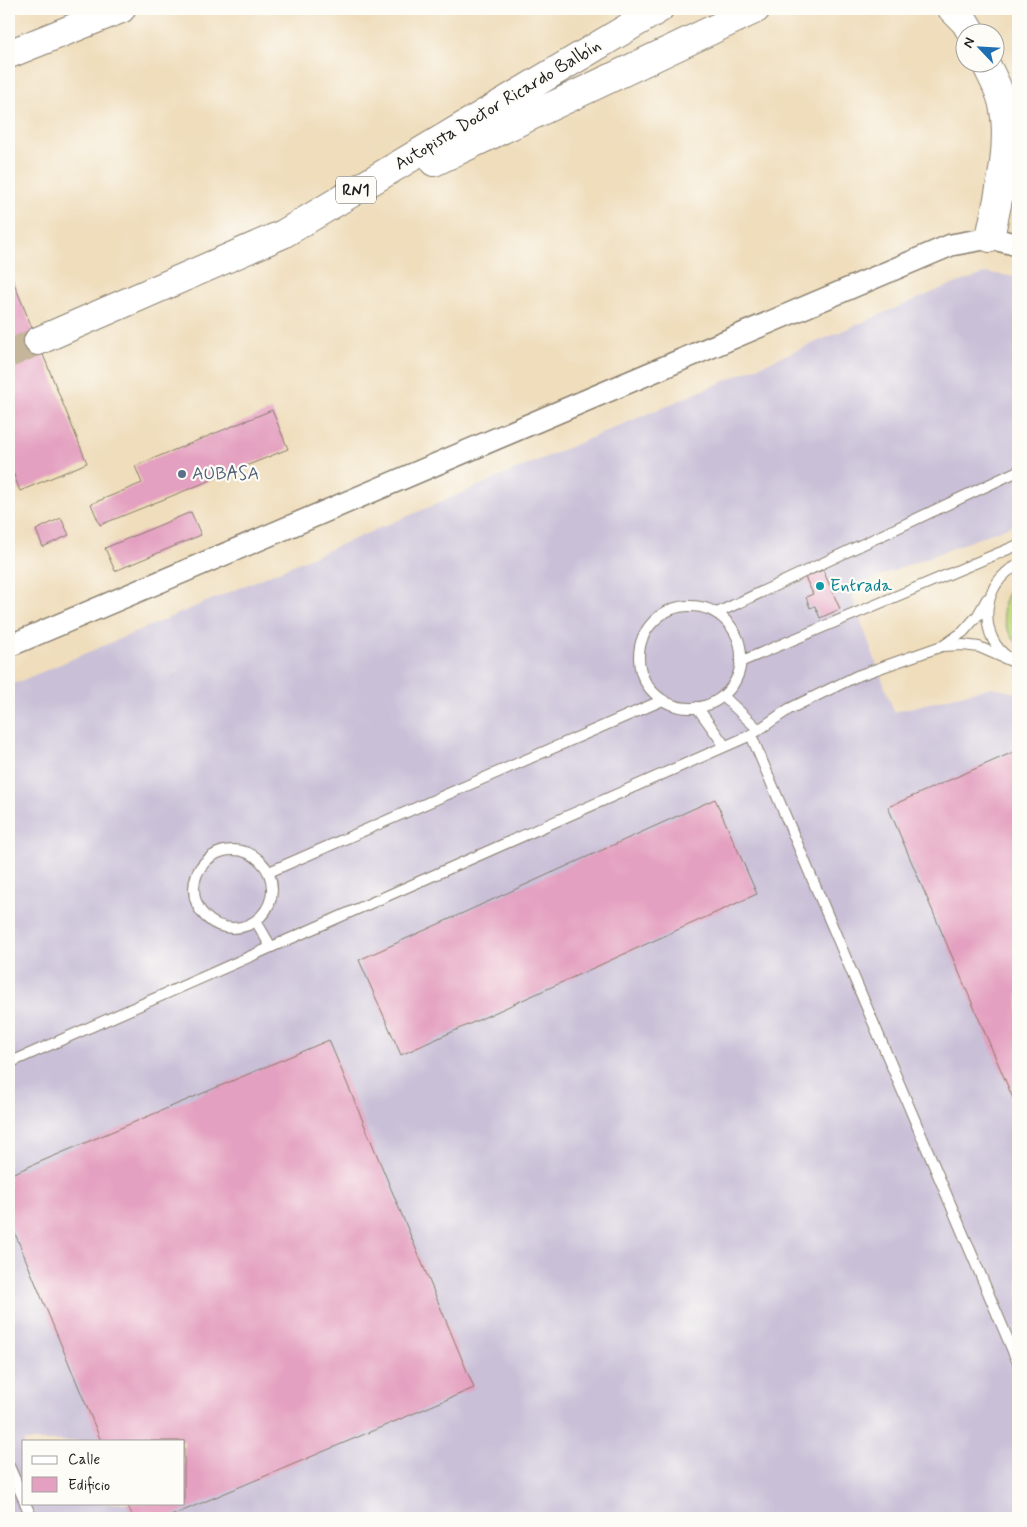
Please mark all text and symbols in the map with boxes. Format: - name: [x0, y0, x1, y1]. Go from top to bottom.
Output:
- north arrow: [954, 22, 1004, 72]
- street label: Autopista Doctor Ricardo Balbín: [390, 34, 606, 176]
- text: N: [959, 35, 979, 51]
- road number: RN1: [336, 176, 376, 204]
- place label: AUBASA: [192, 462, 259, 486]
- marker: AUBASA: [176, 468, 188, 480]
- place label: Entrada: [830, 574, 892, 598]
- marker: Entrada: [814, 580, 826, 592]
- legend: [22, 1440, 185, 1504]
- text: Calle: [68, 1450, 100, 1470]
- text: Edificio: [68, 1476, 110, 1496]

